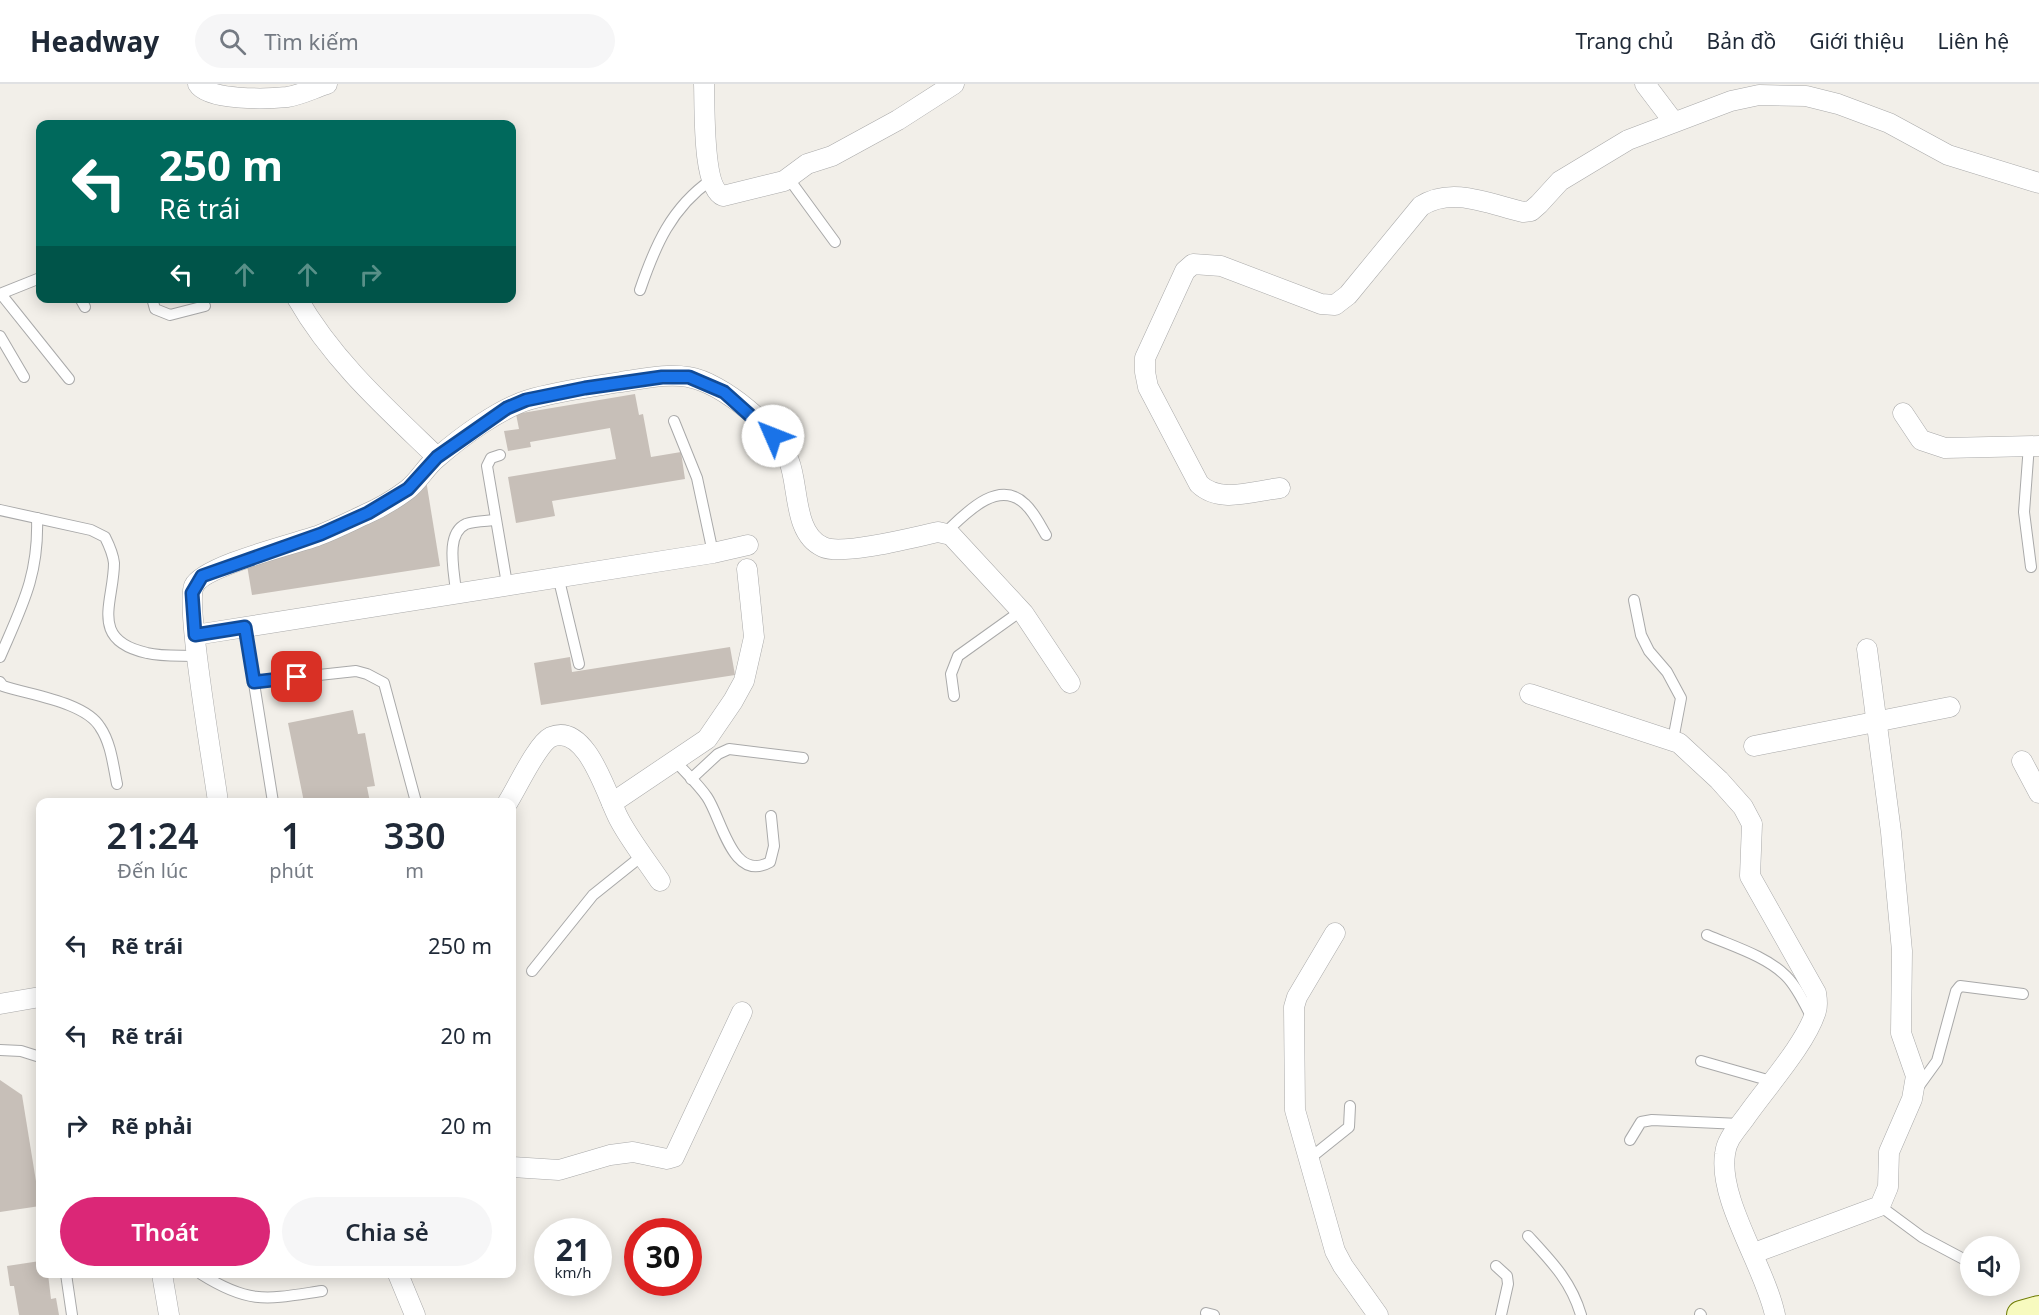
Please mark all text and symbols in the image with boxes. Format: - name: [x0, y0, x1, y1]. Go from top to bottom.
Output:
- search box: [195, 14, 615, 68]
- text: Headway: [30, 22, 159, 60]
- icon: search: [216, 25, 249, 58]
- text: Tìm kiếm: [264, 26, 359, 56]
- text: Trang chủ: [1576, 27, 1674, 55]
- text: Bản đồ: [1707, 27, 1776, 55]
- text: Giới thiệu: [1809, 27, 1904, 55]
- text: Liên hệ: [1937, 27, 2009, 55]
- text: 250 m: [159, 136, 283, 193]
- icon: left: [60, 144, 138, 222]
- text: Rẽ trái: [159, 190, 241, 227]
- icon: left: [165, 258, 198, 291]
- icon: ahead: [228, 258, 261, 291]
- icon: ahead: [291, 258, 324, 291]
- icon: right: [354, 258, 387, 291]
- position arrow: [741, 404, 805, 468]
- pin: [271, 651, 322, 702]
- icon: arrive: [280, 660, 313, 693]
- text: 21:24: [106, 811, 199, 860]
- text: 1: [281, 811, 302, 860]
- text: 330: [384, 811, 446, 860]
- text: Đến lúc: [117, 857, 188, 884]
- text: phút: [269, 857, 313, 884]
- text: m: [405, 857, 424, 884]
- icon: left: [60, 929, 93, 962]
- text: Rẽ trái: [111, 930, 183, 960]
- text: 250 m: [428, 930, 492, 960]
- icon: left: [60, 1019, 93, 1052]
- text: Rẽ trái: [111, 1020, 183, 1050]
- text: 20 m: [441, 1020, 492, 1050]
- icon: right: [60, 1109, 93, 1142]
- text: Rẽ phải: [111, 1110, 192, 1140]
- text: 20 m: [441, 1110, 492, 1140]
- button: Thoát: [60, 1197, 270, 1266]
- button: Chia sẻ: [282, 1197, 492, 1266]
- speed limit sign: 30: [624, 1218, 702, 1296]
- text: 21: [556, 1229, 590, 1270]
- map controls: [1960, 1236, 2020, 1296]
- button: sound: [1960, 1236, 2020, 1296]
- text: km/h: [555, 1262, 591, 1282]

